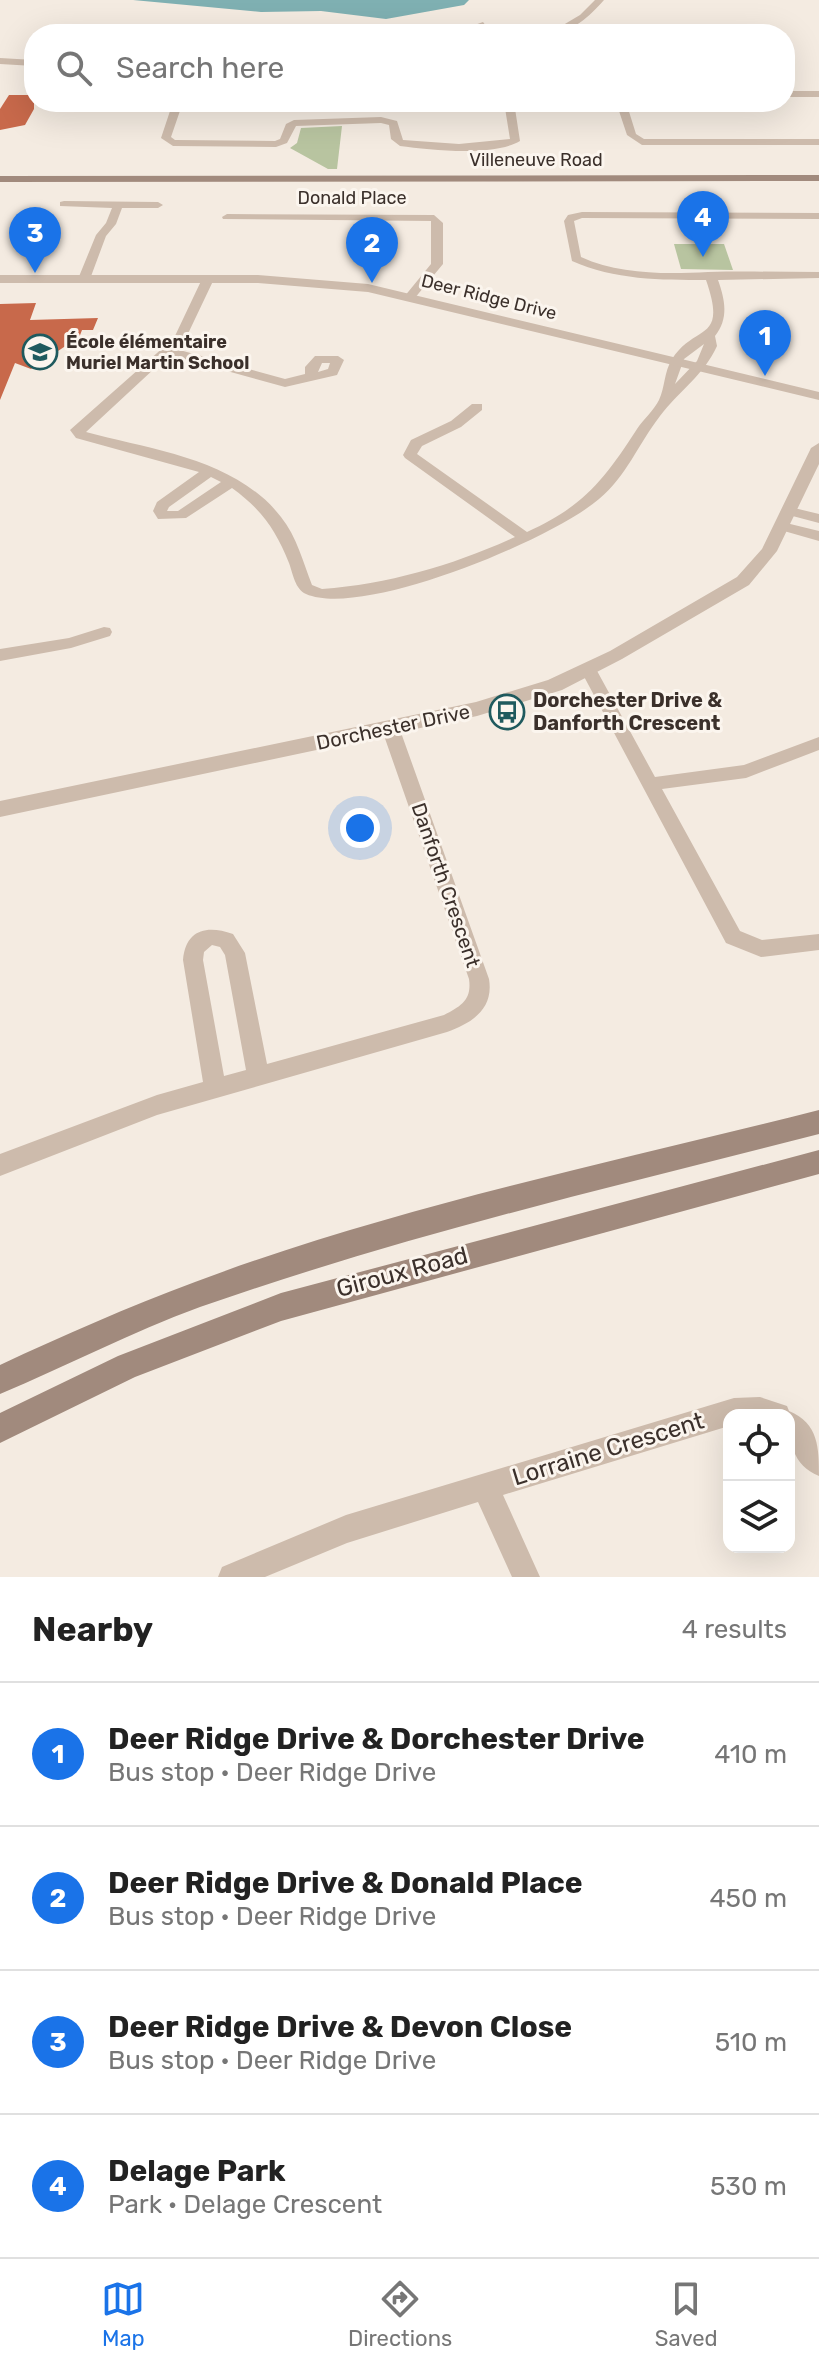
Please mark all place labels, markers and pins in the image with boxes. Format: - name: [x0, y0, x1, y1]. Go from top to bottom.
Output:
- pin: 4: [677, 191, 729, 257]
- pin: 3: [9, 207, 61, 273]
- pin: 2: [346, 217, 398, 283]
- pin: 1: [739, 310, 791, 376]
- place label: École élémentaire Muriel Martin School: [66, 331, 250, 374]
- school or university icon: École élémentaire Muriel Martin School: [21, 333, 59, 371]
- place label: Dorchester Drive & Danforth Crescent: [533, 688, 722, 735]
- bus stop icon: Dorchester Drive & Danforth Crescent: [488, 693, 526, 731]

